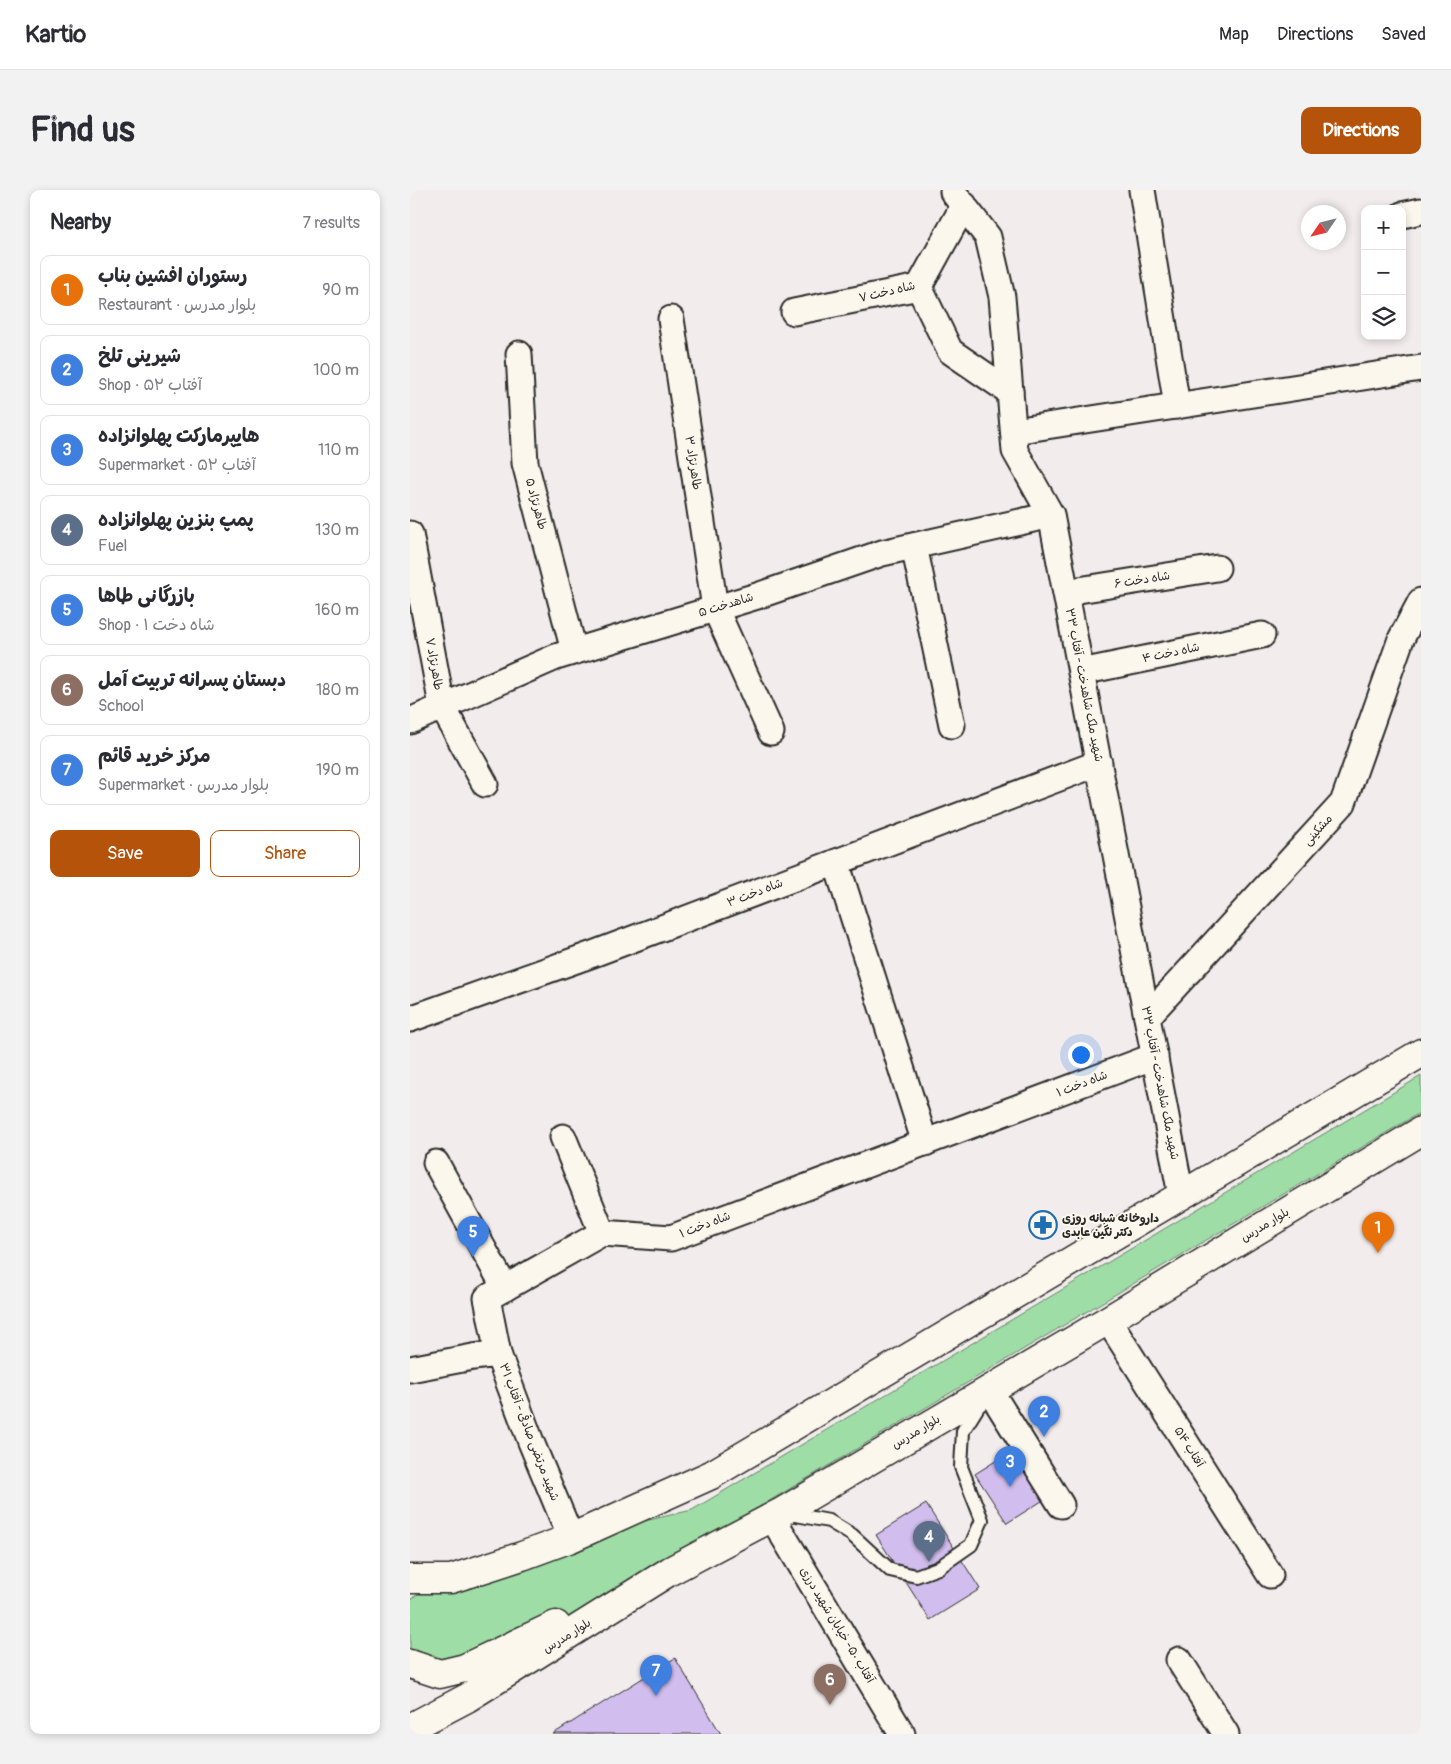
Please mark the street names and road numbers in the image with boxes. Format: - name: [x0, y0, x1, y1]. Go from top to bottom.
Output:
- street label: شاه دخت ۷: [857, 278, 917, 306]
- street label: طاهرنژاد ۳: [681, 435, 705, 491]
- street label: طاهرنژاد ۵: [522, 476, 550, 532]
- street label: شاه دخت ۶: [1113, 568, 1171, 592]
- street label: شاهدخت ۵: [697, 590, 755, 620]
- street label: شهید ملک شاهدخت - آفتاب ۳۳: [1062, 607, 1106, 763]
- street label: طاهرنژاد ۷: [422, 636, 446, 692]
- street label: شاه دخت ۴: [1141, 640, 1201, 666]
- street label: مشکینی: [1300, 811, 1336, 849]
- street label: شاه دخت ۳: [725, 875, 785, 911]
- street label: شهید ملک شاهدخت - آفتاب ۳۳: [1138, 1005, 1182, 1161]
- street label: شاه دخت ۱: [1054, 1067, 1110, 1101]
- street label: بلوار مدرس: [1238, 1205, 1292, 1245]
- street label: شاه دخت ۱: [677, 1208, 733, 1242]
- street label: شهید مرتضی صادقی - آفتاب ۳۱: [496, 1361, 562, 1503]
- street label: بلوار مدرس: [889, 1412, 943, 1452]
- street label: آفتاب ۵۴: [1171, 1424, 1208, 1471]
- street label: آفتاب ۵۰- خیابان شهید درزی: [796, 1564, 878, 1687]
- street label: بلوار مدرس: [540, 1615, 594, 1657]

